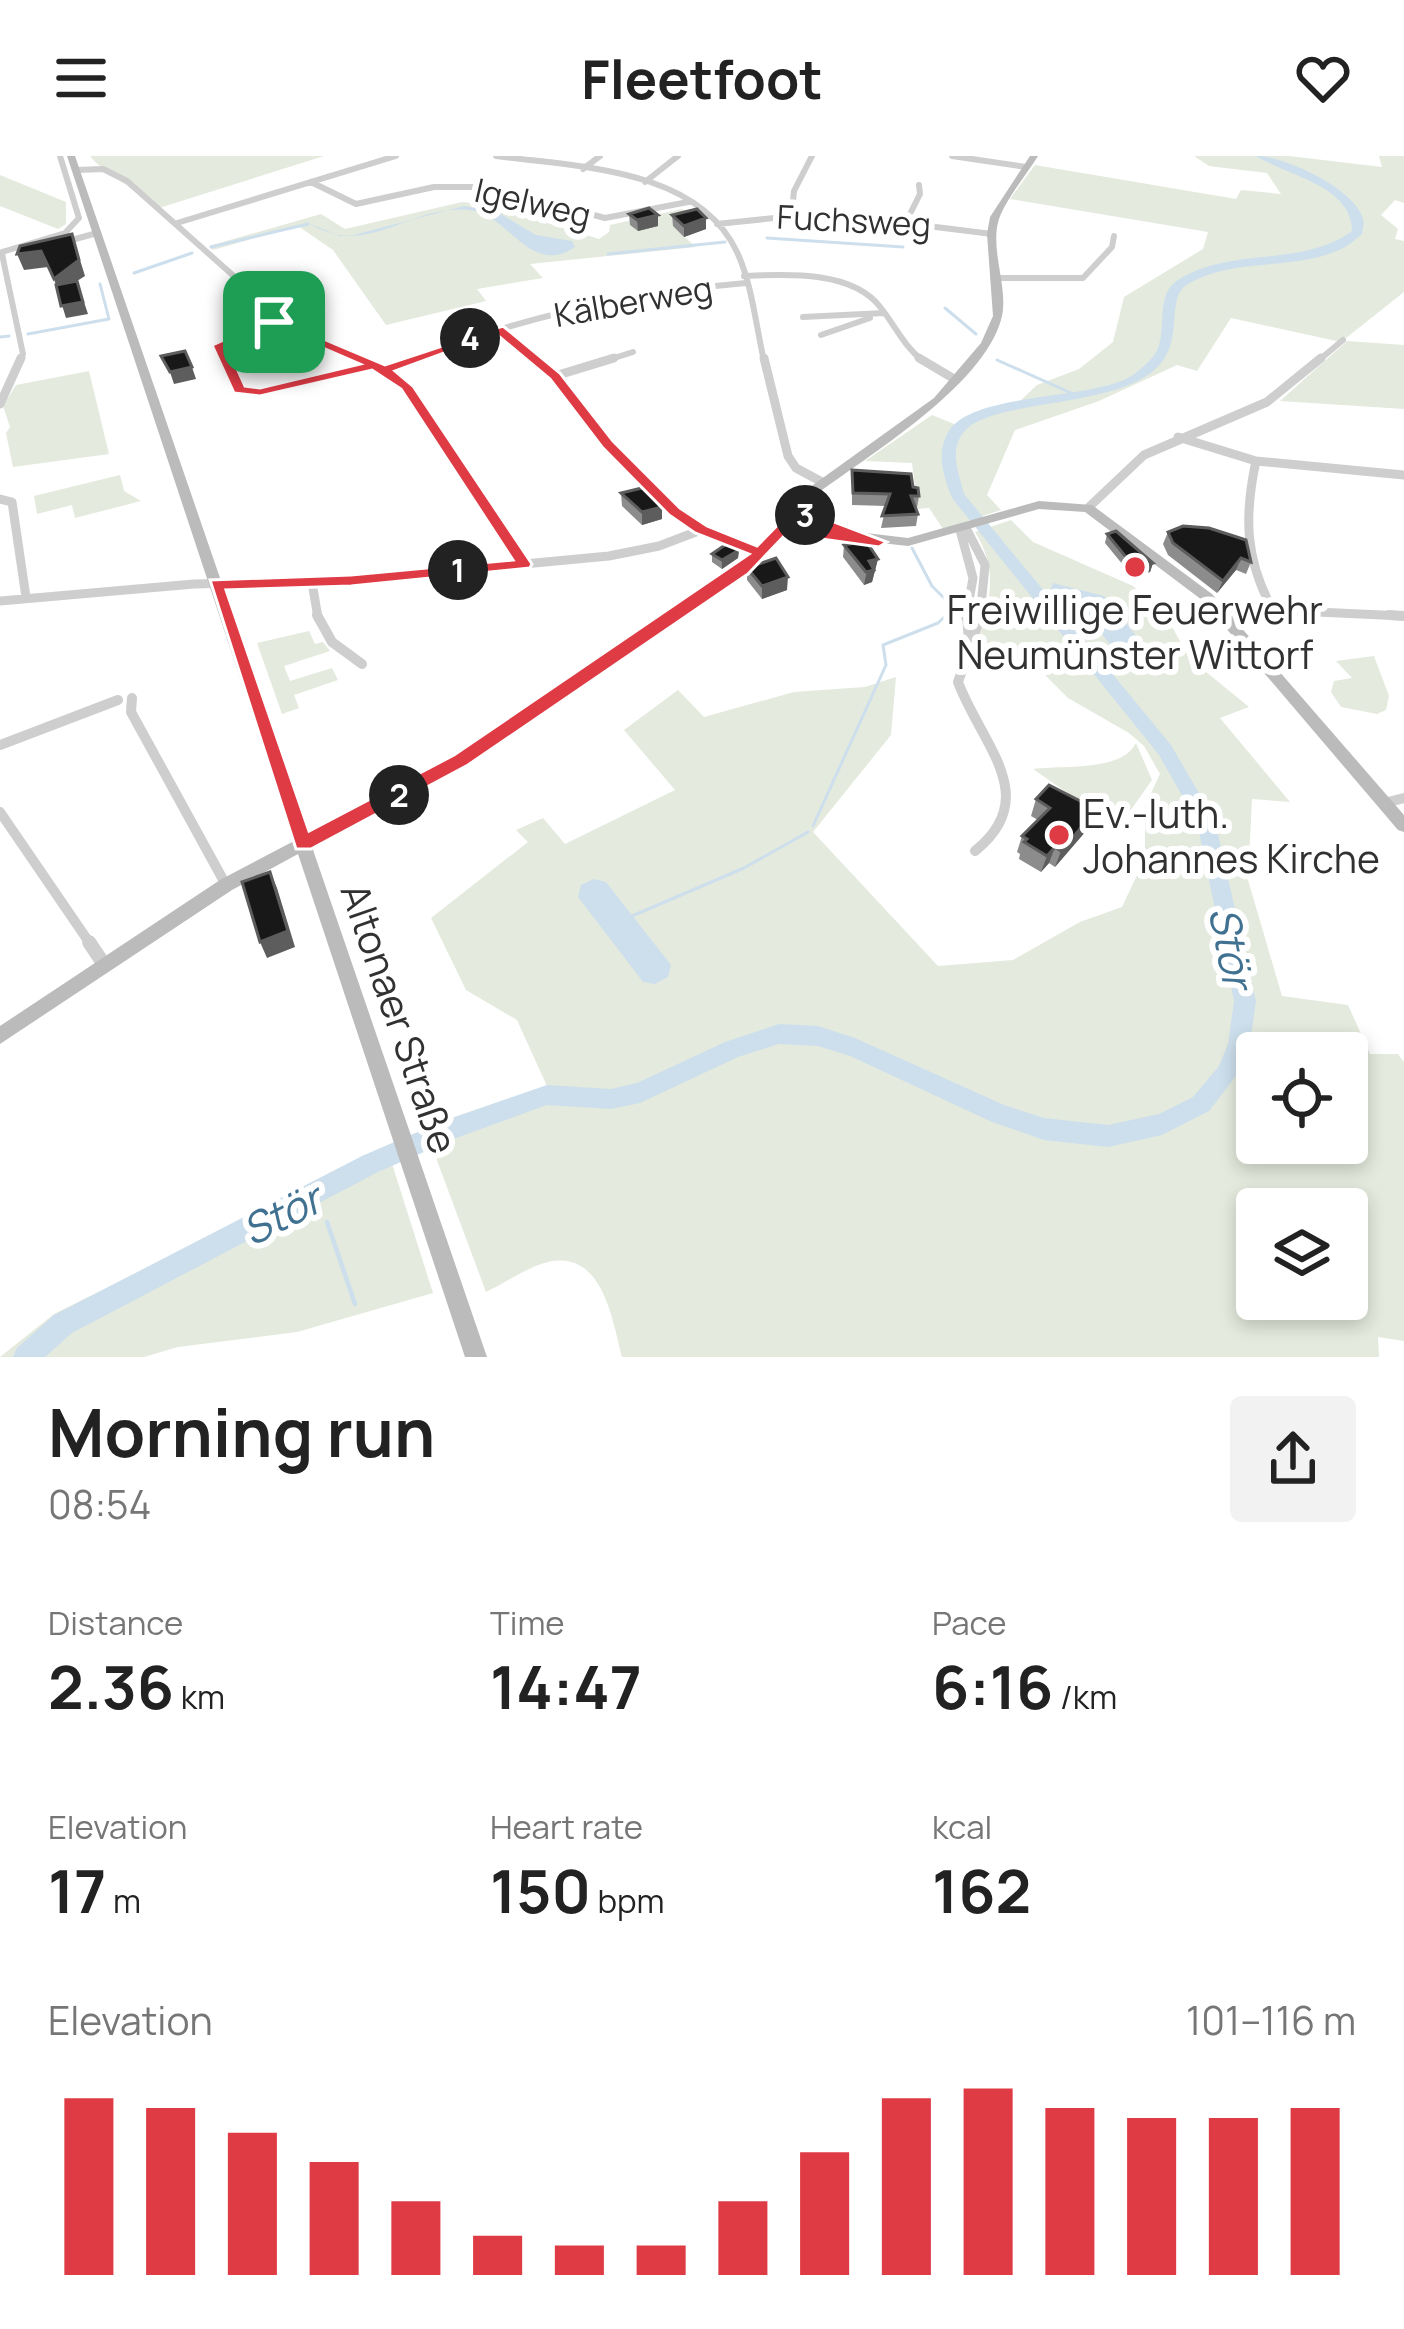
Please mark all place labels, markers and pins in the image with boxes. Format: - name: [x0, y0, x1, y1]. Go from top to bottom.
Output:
- pin: [223, 271, 325, 373]
- pin: 4: [440, 308, 500, 368]
- pin: 3: [775, 485, 835, 545]
- pin: 1: [428, 540, 488, 600]
- marker: Freiwillige Feuerwehr Neumünster Wittorf: [1122, 554, 1148, 580]
- place label: Freiwillige Feuerwehr Neumünster Wittorf: [947, 582, 1323, 681]
- pin: 2: [369, 765, 429, 825]
- place label: Ev.-luth. Johannes Kirche: [1083, 786, 1380, 885]
- marker: Ev.-luth. Johannes Kirche: [1046, 822, 1072, 848]

